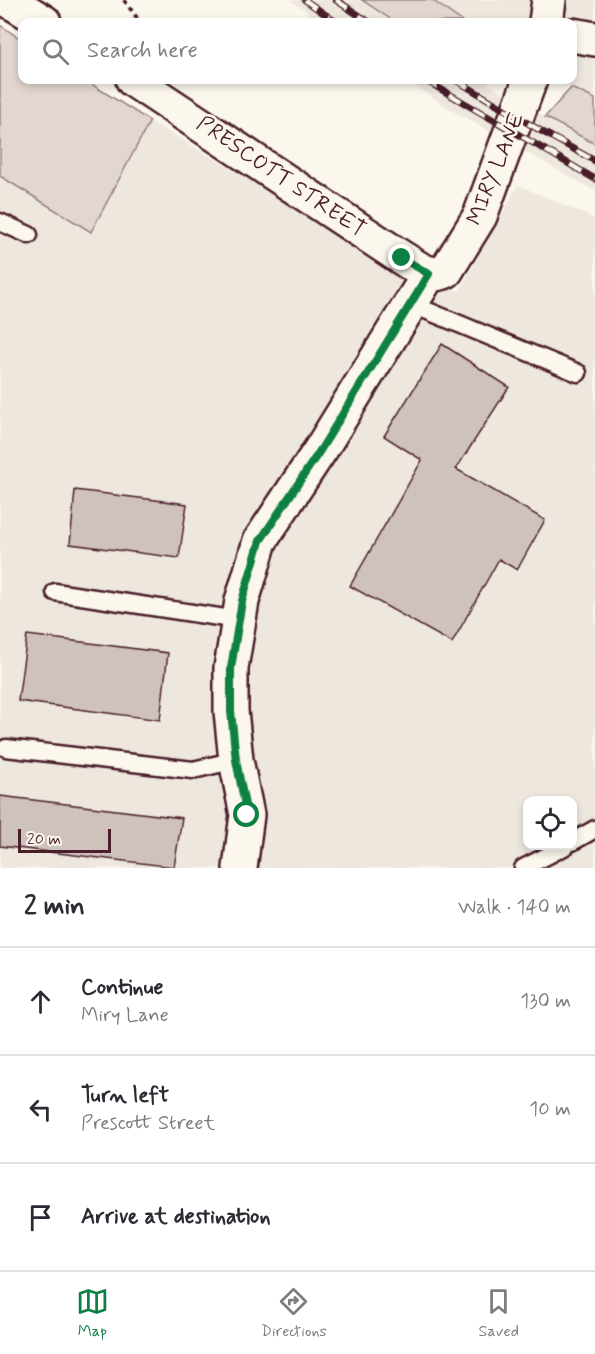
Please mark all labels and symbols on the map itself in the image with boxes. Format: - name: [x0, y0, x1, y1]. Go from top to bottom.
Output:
- street label: MIRY LANE: [461, 109, 531, 229]
- street label: PRESCOTT STREET: [191, 110, 371, 244]
- route end: [388, 244, 414, 270]
- route start: [233, 801, 259, 827]
- scale bar: [18, 826, 111, 854]

